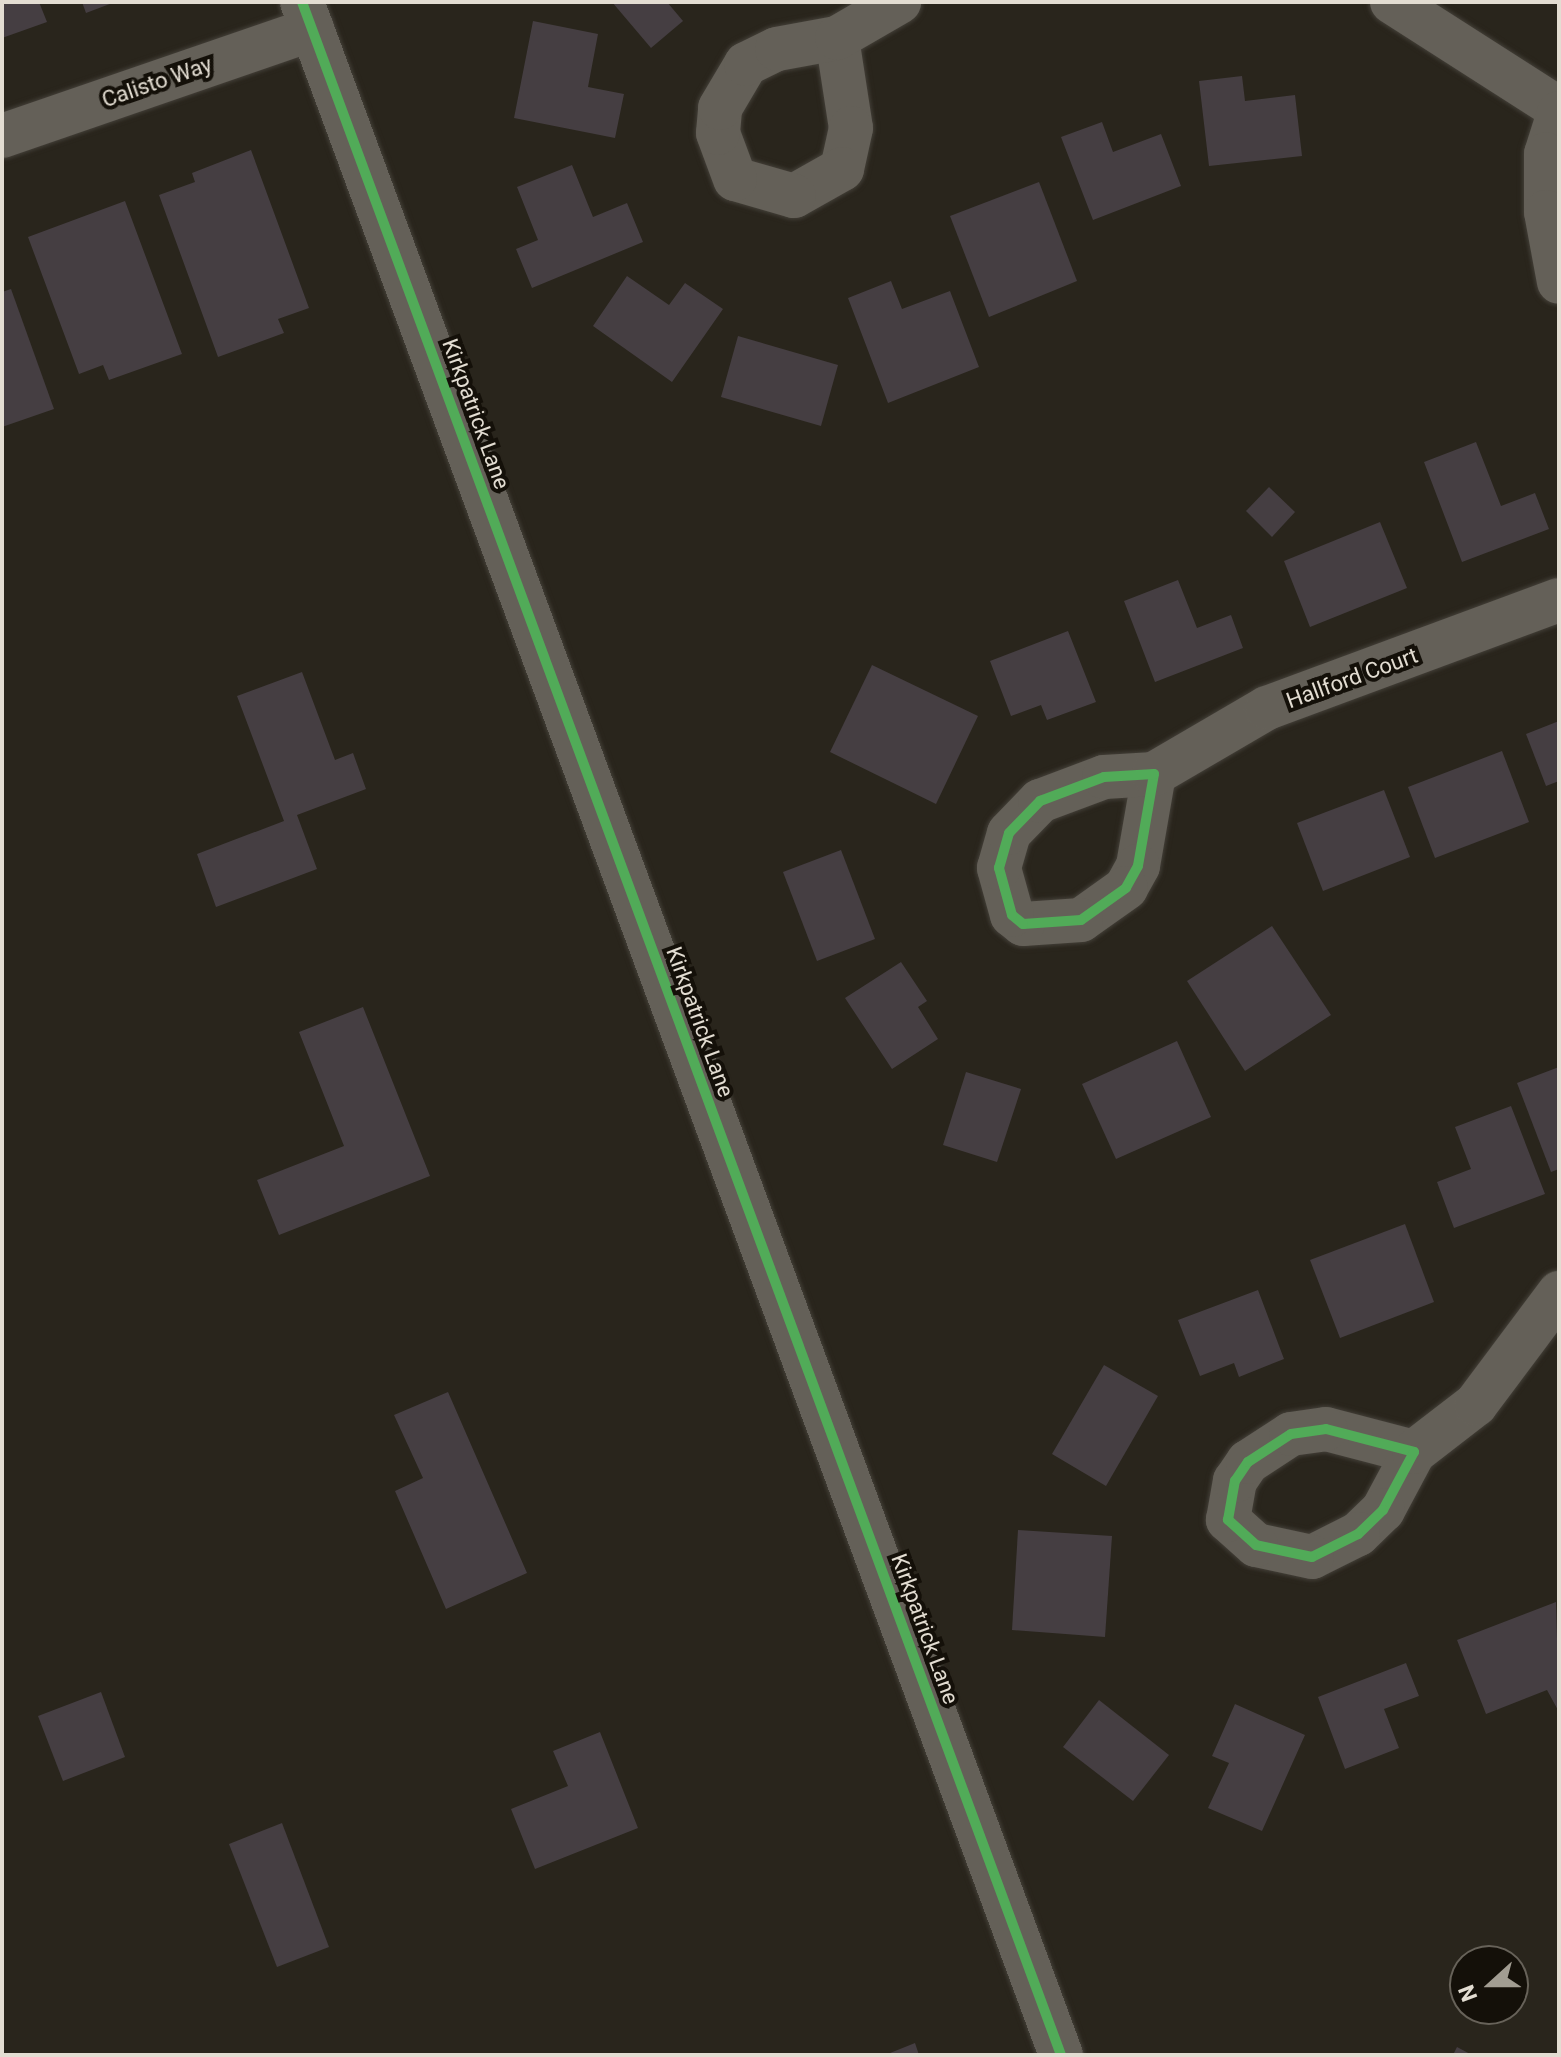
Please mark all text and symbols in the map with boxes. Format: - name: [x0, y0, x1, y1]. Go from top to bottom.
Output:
- street label: Calisto Way: [98, 51, 216, 113]
- street label: Kirkpatrick Lane: [437, 335, 515, 493]
- street label: Hallford Court: [1283, 642, 1421, 714]
- street label: Kirkpatrick Lane: [661, 943, 739, 1101]
- street label: Kirkpatrick Lane: [886, 1550, 964, 1708]
- north arrow: [1449, 1945, 1529, 2025]
- text: N: [1454, 1981, 1482, 2005]

